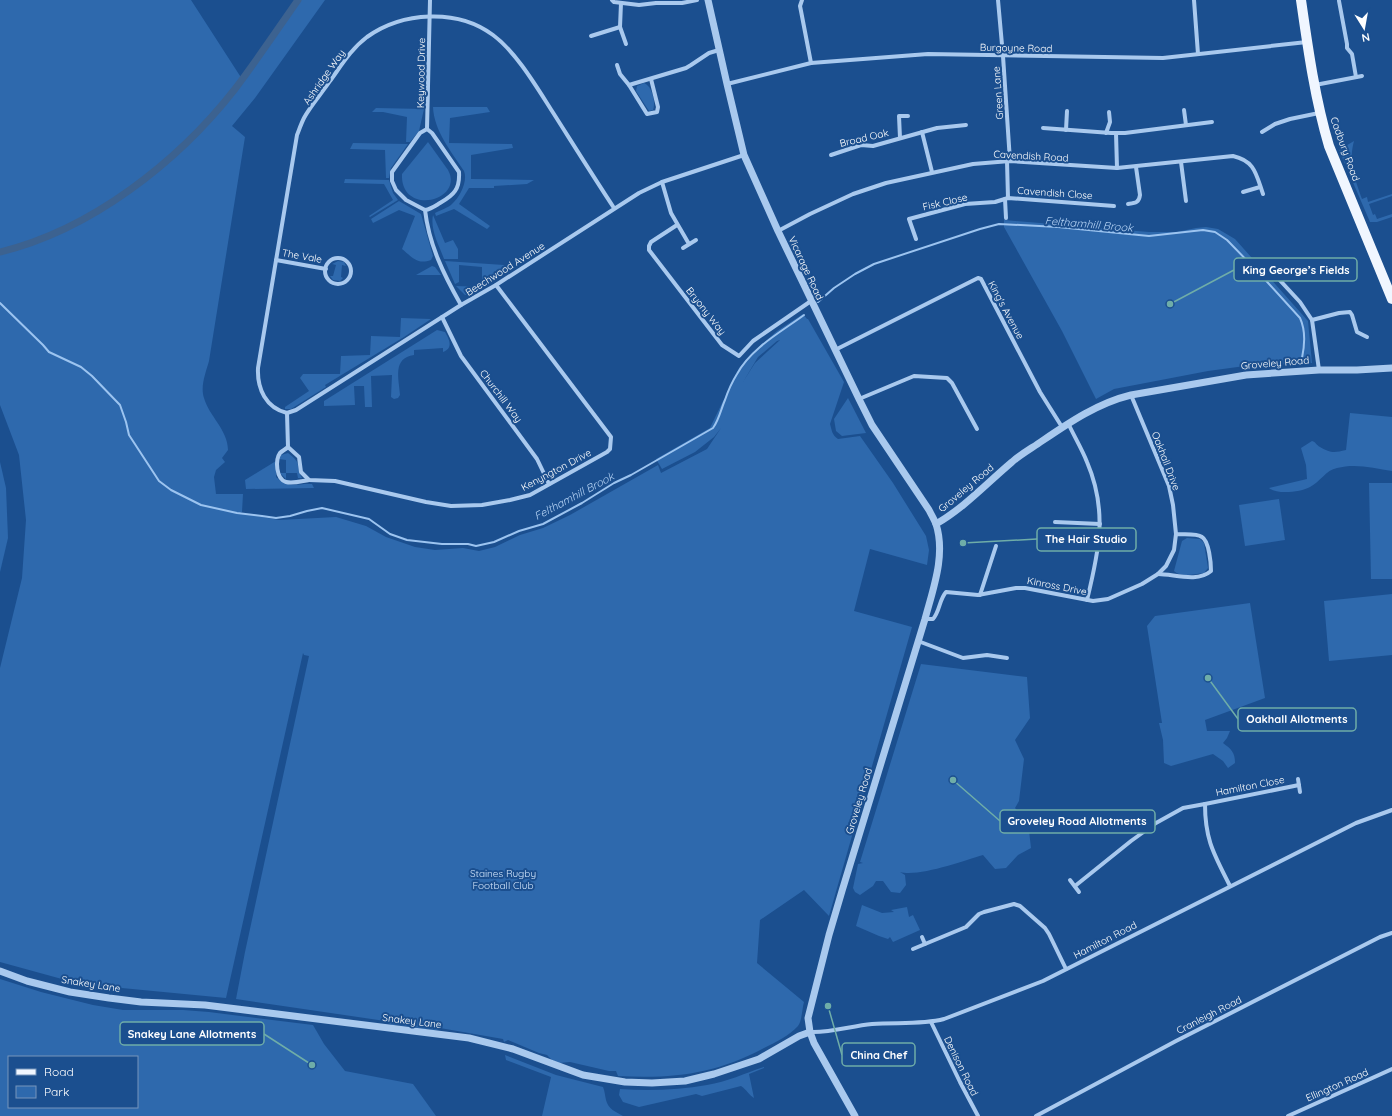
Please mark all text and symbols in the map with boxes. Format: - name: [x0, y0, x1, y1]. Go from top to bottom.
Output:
- north arrow: [1344, 8, 1384, 48]
- text: N: [1361, 30, 1371, 45]
- street label: Keywood Drive: [414, 37, 428, 108]
- street label: Burgoyne Road: [980, 41, 1052, 55]
- street label: Ashridge Way: [300, 47, 348, 107]
- street label: Green Lane: [990, 66, 1006, 120]
- street label: Cadbury Road: [1327, 115, 1363, 183]
- street label: Broad Oak: [838, 126, 890, 150]
- street label: Cavendish Road: [993, 148, 1069, 164]
- street label: Cavendish Close: [1017, 184, 1093, 202]
- street label: Fisk Close: [921, 190, 969, 213]
- water label: Felthamhill Brook: [1044, 213, 1135, 235]
- street label: Vicarage Road: [786, 234, 826, 302]
- street label: Beechwood Avenue: [463, 239, 547, 299]
- street label: The Vale: [281, 246, 323, 266]
- callout: King George’s Fields: [1234, 258, 1357, 281]
- text: King George’s Fields: [1242, 263, 1350, 277]
- street label: King's Avenue: [985, 278, 1027, 342]
- street label: Bryony Way: [683, 284, 729, 338]
- street label: Groveley Road: [1240, 354, 1310, 372]
- street label: Churchill Way: [477, 367, 525, 425]
- street label: Oakhall Drive: [1149, 430, 1183, 493]
- street label: Kenyngton Drive: [519, 446, 594, 494]
- street label: Groveley Road: [936, 461, 996, 515]
- water label: Felthamhill Brook: [532, 469, 617, 523]
- callout: The Hair Studio: [1037, 528, 1136, 551]
- text: The Hair Studio: [1045, 532, 1127, 546]
- street label: Kinross Drive: [1026, 574, 1088, 598]
- callout: Oakhall Allotments: [1238, 708, 1356, 731]
- text: Oakhall Allotments: [1246, 712, 1348, 726]
- street label: Groveley Road: [843, 766, 875, 836]
- street label: Hamilton Close: [1215, 773, 1286, 799]
- callout: Groveley Road Allotments: [1000, 810, 1155, 833]
- text: Groveley Road Allotments: [1007, 814, 1147, 828]
- park label: Staines Rugby Football Club: [470, 867, 536, 892]
- street label: Hamilton Road: [1071, 918, 1139, 962]
- street label: Snakey Lane: [61, 973, 122, 995]
- street label: Cranleigh Road: [1174, 993, 1244, 1037]
- street label: Snakey Lane: [382, 1011, 443, 1031]
- callout: Snakey Lane Allotments: [120, 1022, 264, 1045]
- text: Snakey Lane Allotments: [128, 1027, 256, 1041]
- street label: Denison Road: [941, 1034, 981, 1098]
- callout: China Chef: [842, 1043, 915, 1066]
- text: China Chef: [850, 1048, 908, 1062]
- legend: [8, 1056, 138, 1108]
- text: Road: [44, 1064, 74, 1079]
- street label: Ellington Road: [1304, 1065, 1370, 1105]
- text: Park: [44, 1084, 69, 1099]

